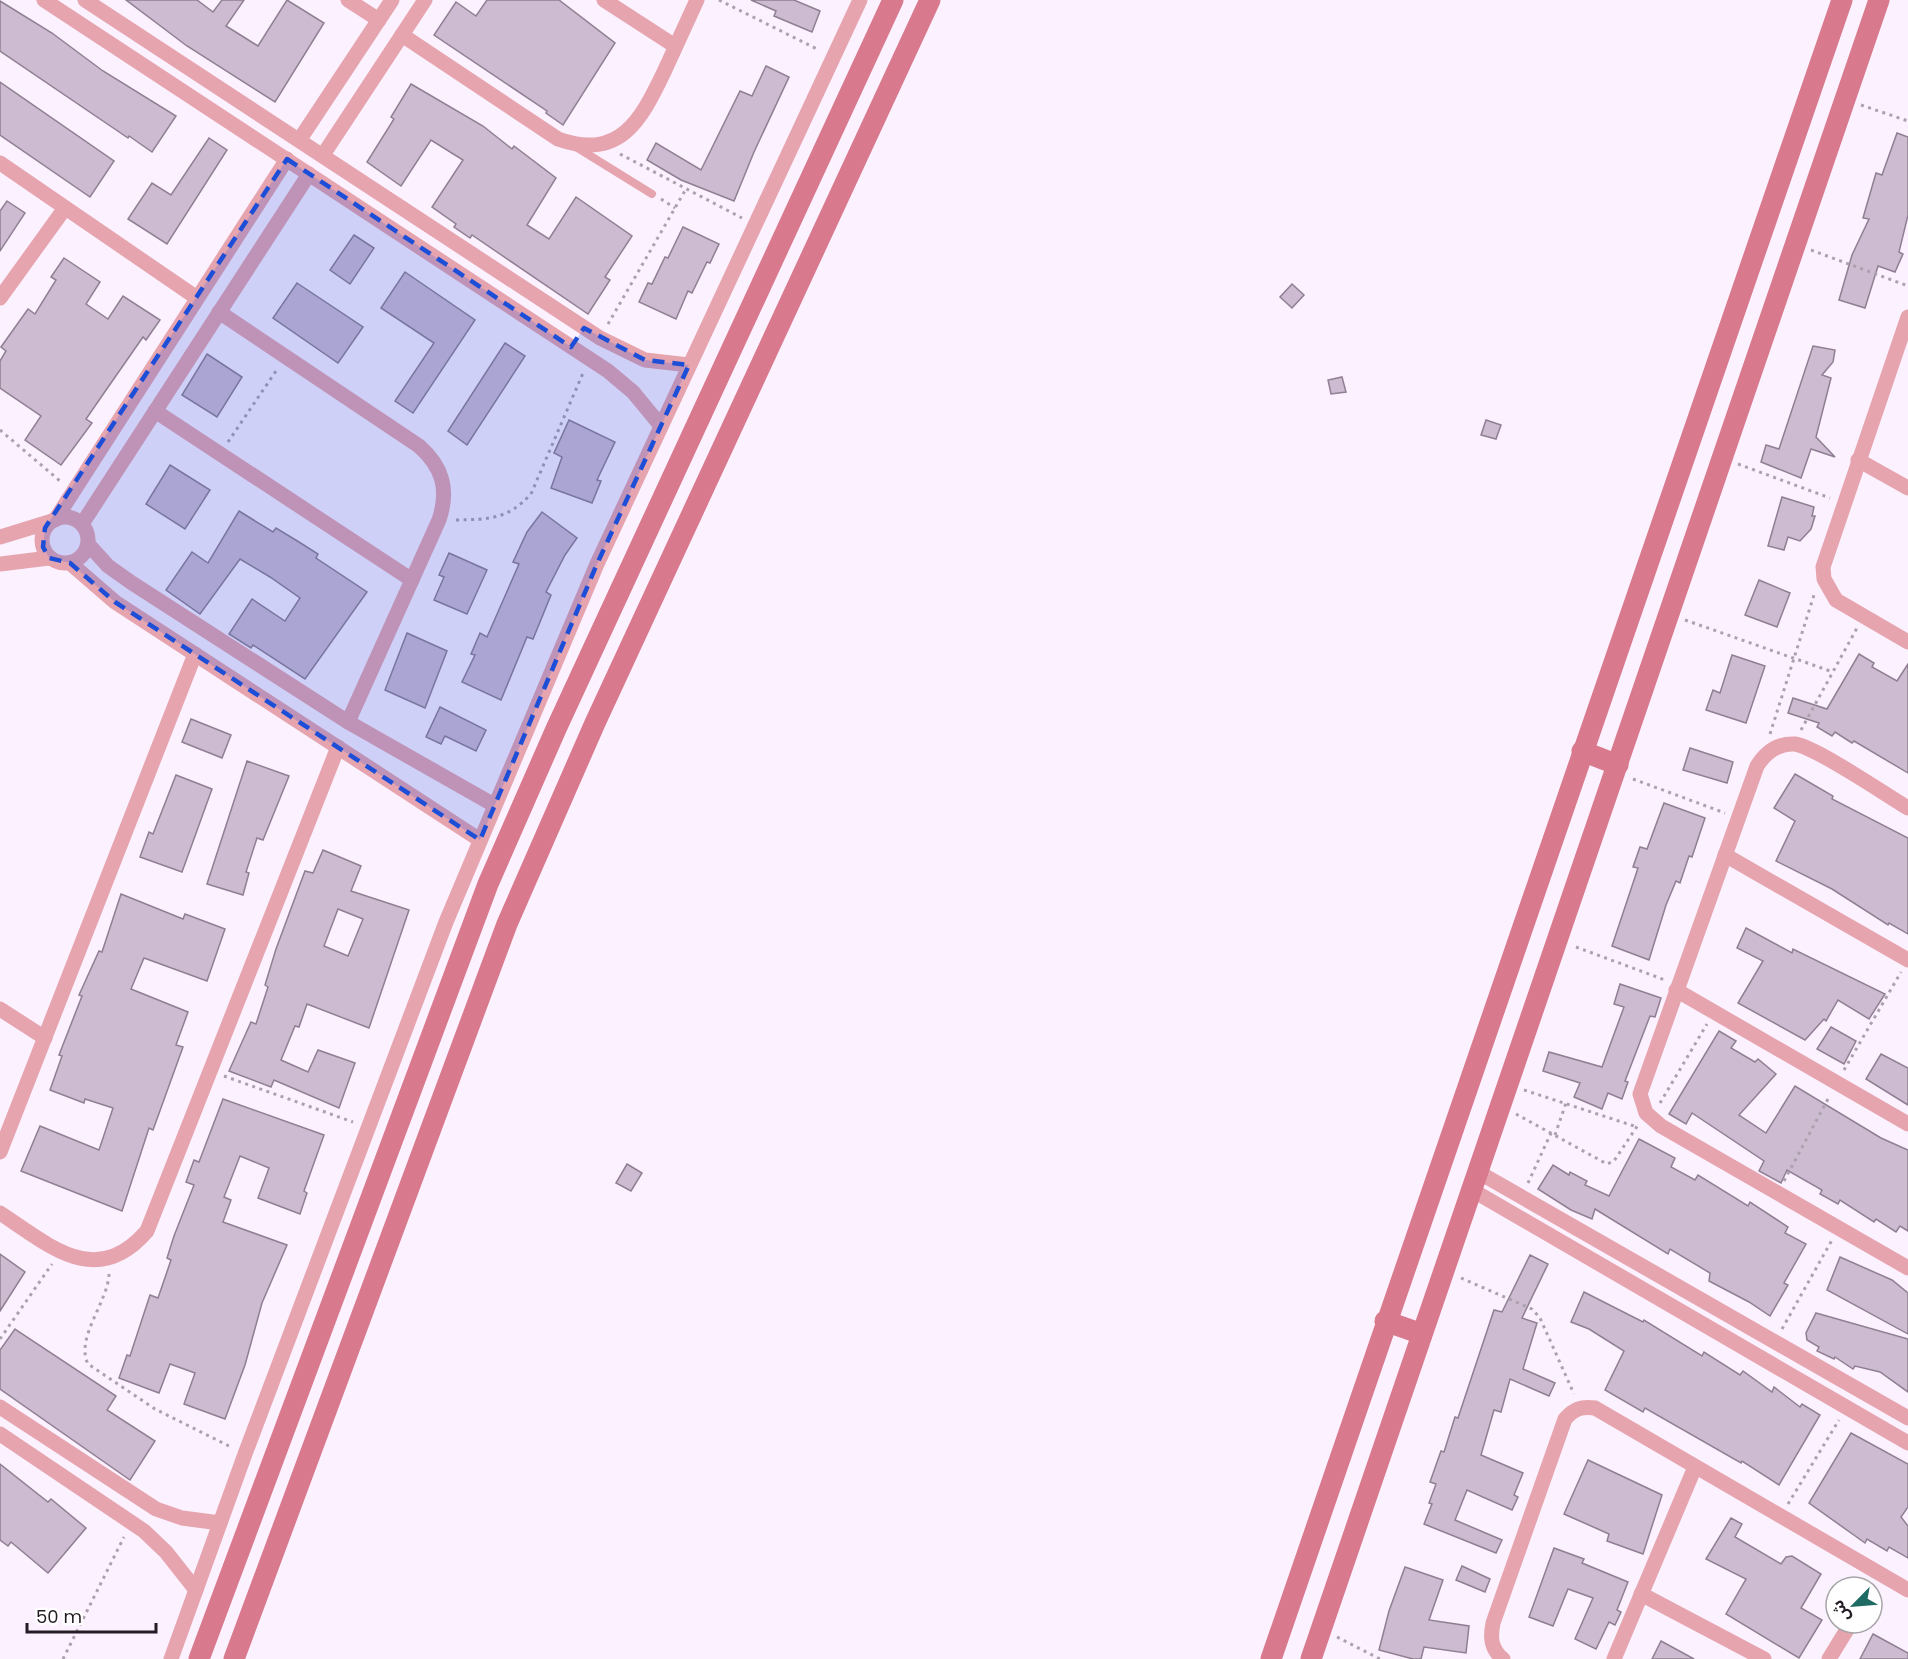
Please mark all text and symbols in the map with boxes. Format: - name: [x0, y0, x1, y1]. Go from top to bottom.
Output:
- north arrow: [1824, 1575, 1884, 1635]
- scale bar: [27, 1596, 156, 1634]
- text: ش: [1826, 1596, 1856, 1626]
- text: 50 m: [36, 1604, 82, 1629]

